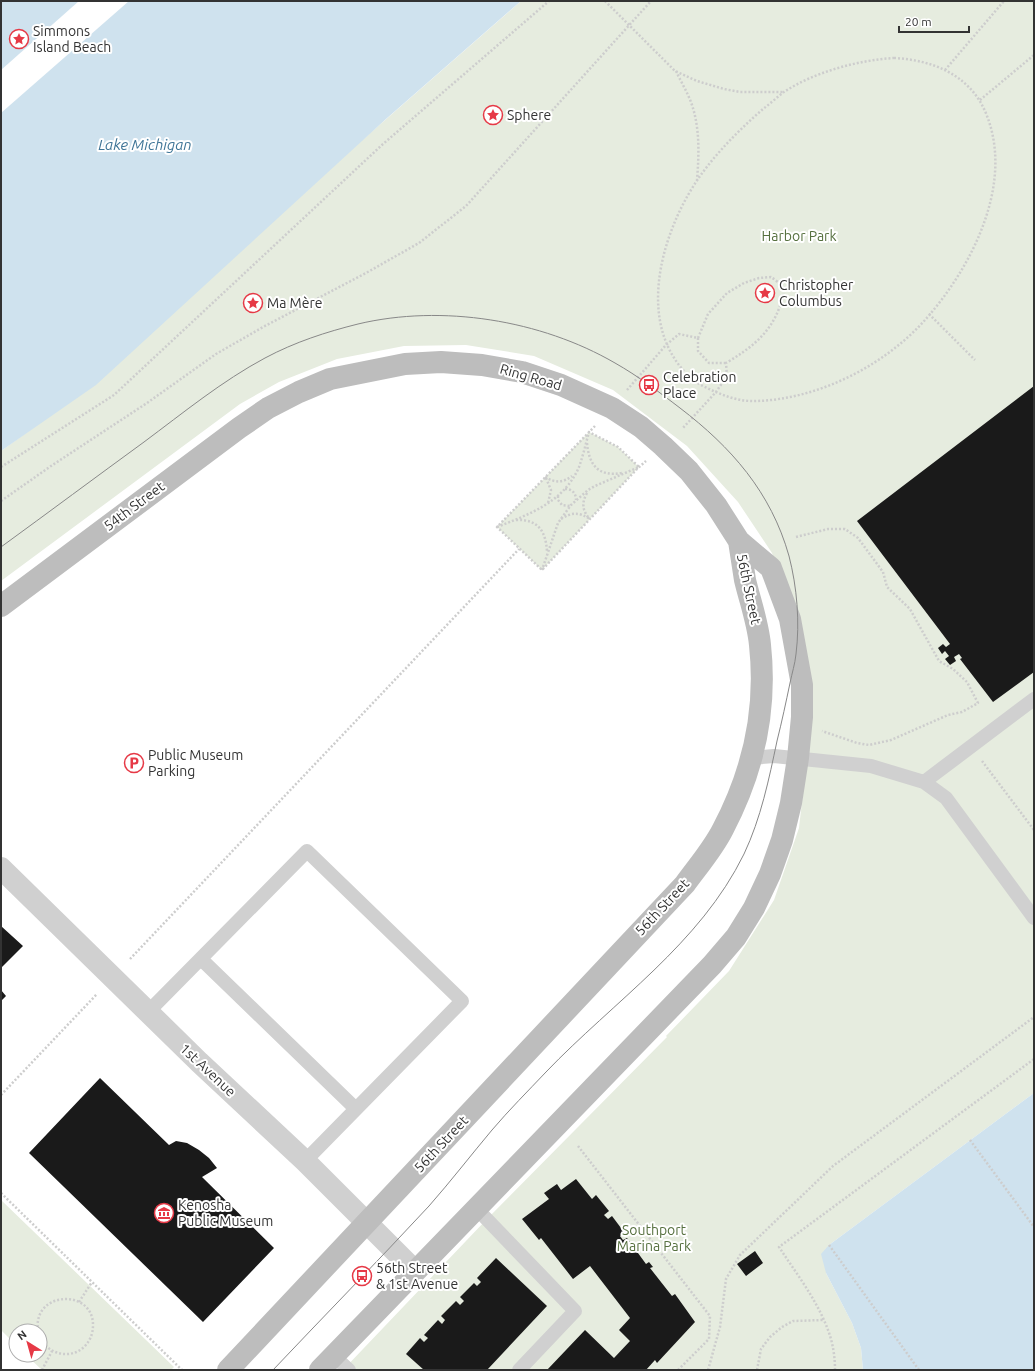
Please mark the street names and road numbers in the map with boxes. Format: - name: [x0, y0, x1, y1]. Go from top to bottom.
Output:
- street label: Ring Road: [498, 361, 564, 393]
- street label: 54th Street: [101, 478, 168, 534]
- street label: 56th Street: [734, 552, 764, 626]
- street label: 56th Street: [632, 875, 693, 939]
- street label: 1st Avenue: [177, 1040, 239, 1100]
- street label: 56th Street: [411, 1112, 472, 1176]

